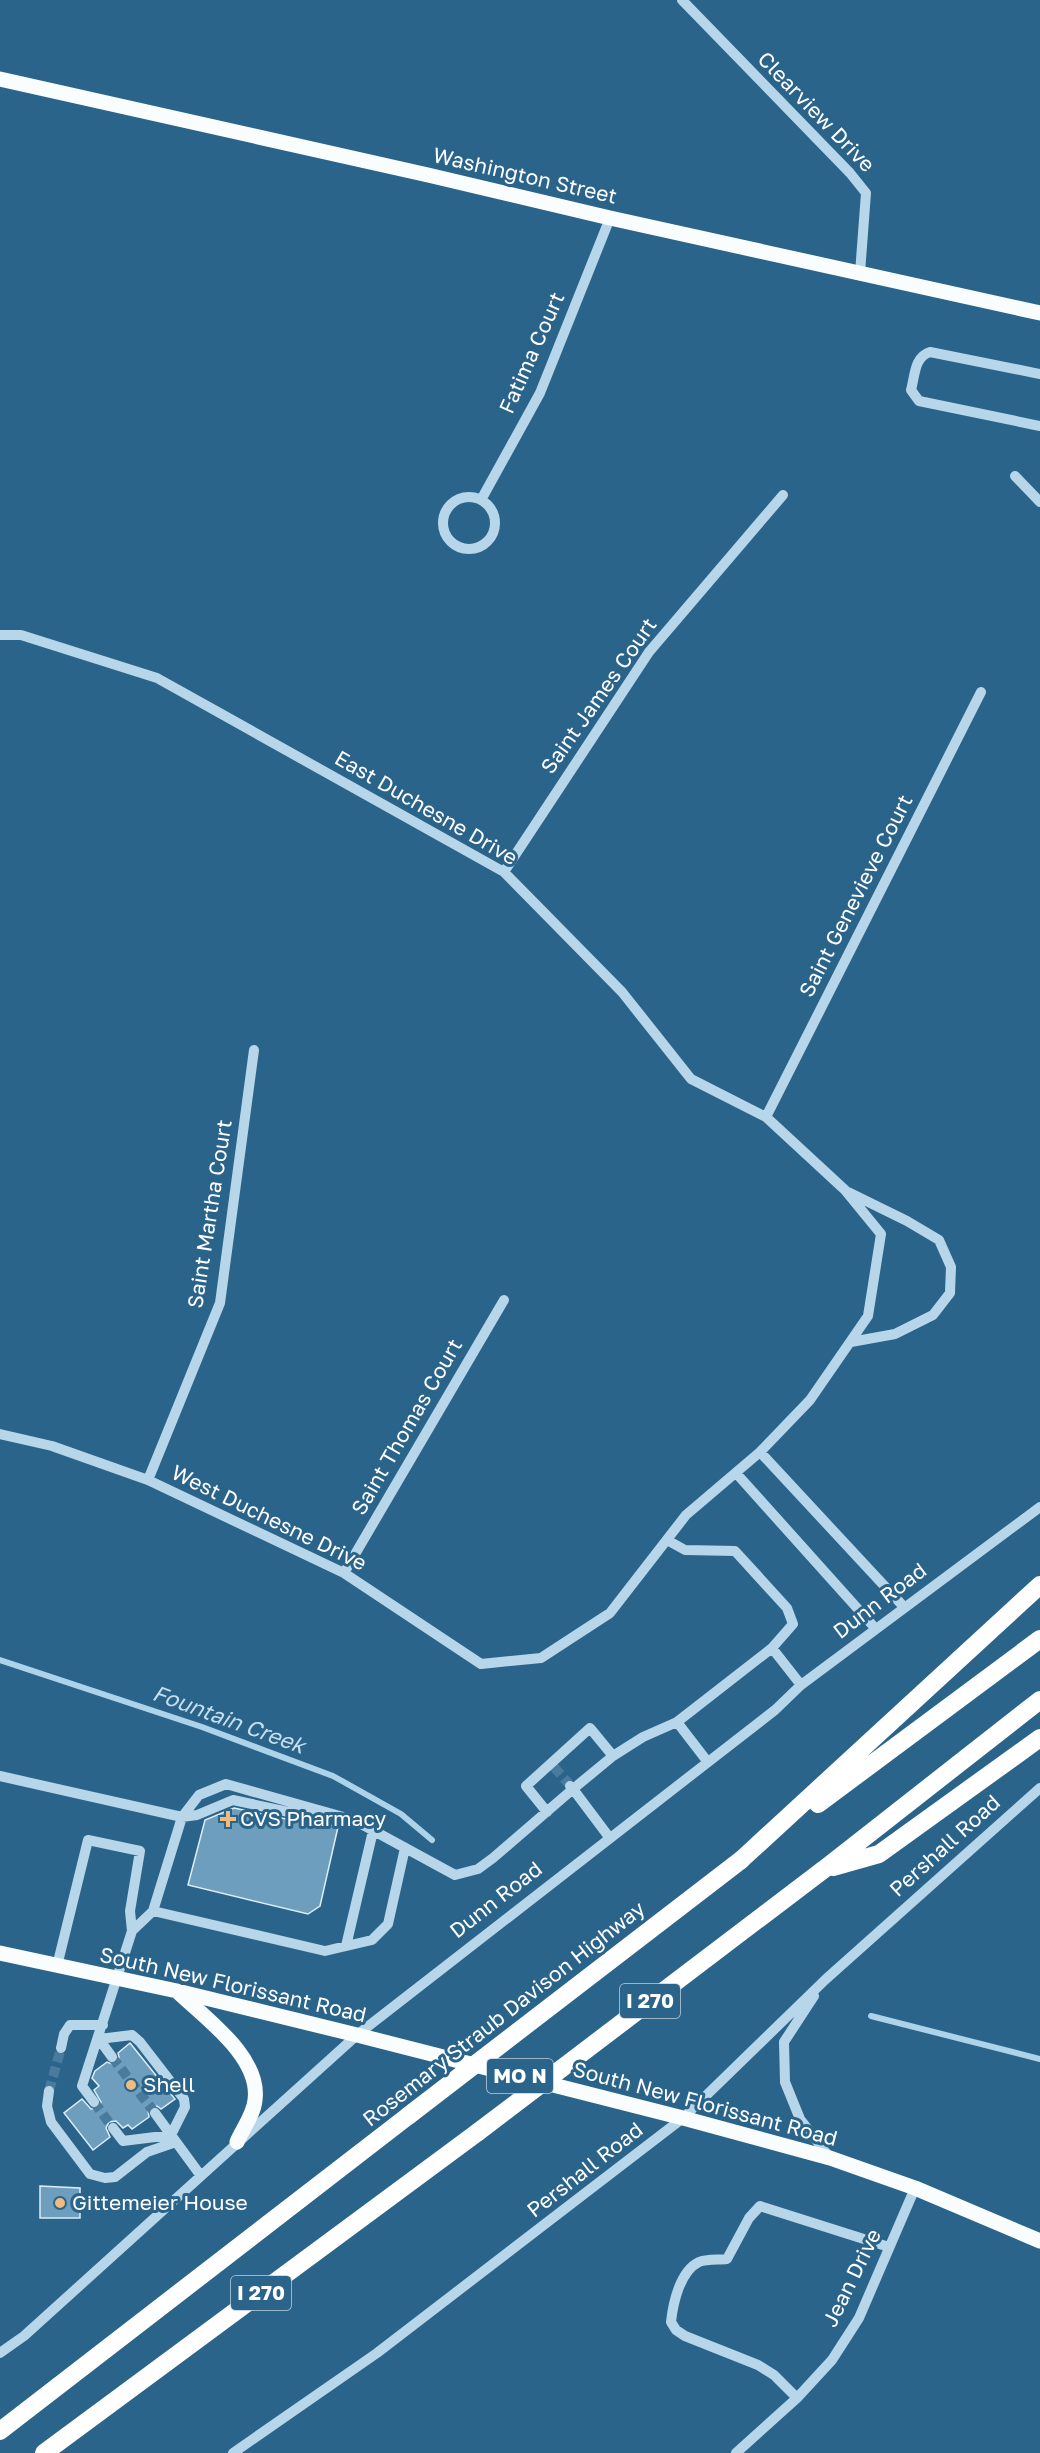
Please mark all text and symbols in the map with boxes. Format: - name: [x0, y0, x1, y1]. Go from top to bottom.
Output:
- street label: Clearview Drive: [753, 46, 881, 177]
- street label: Washington Street: [431, 141, 620, 209]
- street label: Fatima Court: [493, 288, 569, 417]
- street label: Saint James Court: [535, 612, 662, 778]
- street label: East Duchesne Drive: [330, 744, 523, 870]
- street label: Saint Genevieve Court: [793, 790, 917, 1001]
- street label: Saint Martha Court: [181, 1118, 237, 1310]
- street label: Saint Thomas Court: [345, 1334, 467, 1519]
- street label: West Duchesne Drive: [168, 1459, 371, 1576]
- street label: Dunn Road: [828, 1557, 931, 1644]
- water label: Fountain Creek: [149, 1678, 311, 1759]
- street label: Pershall Road: [884, 1789, 1005, 1902]
- place label: CVS Pharmacy: [240, 1805, 387, 1831]
- marker: CVS Pharmacy: [221, 1812, 235, 1826]
- street label: Dunn Road: [444, 1855, 547, 1943]
- street label: Rosemary Straub Davison Highway: [357, 1895, 650, 2131]
- street label: South New Florissant Road: [97, 1941, 369, 2027]
- road number: I 270: [620, 1984, 680, 2018]
- street label: South New Florissant Road: [570, 2055, 840, 2151]
- road number: MO N: [487, 2059, 553, 2093]
- place label: Shell: [143, 2071, 195, 2097]
- marker: Shell: [124, 2078, 138, 2092]
- street label: Pershall Road: [521, 2116, 648, 2223]
- place label: Gittemeier House: [72, 2189, 248, 2215]
- marker: Gittemeier House: [53, 2196, 67, 2210]
- street label: Jean Drive: [816, 2224, 886, 2331]
- road number: I 270: [231, 2276, 291, 2310]

